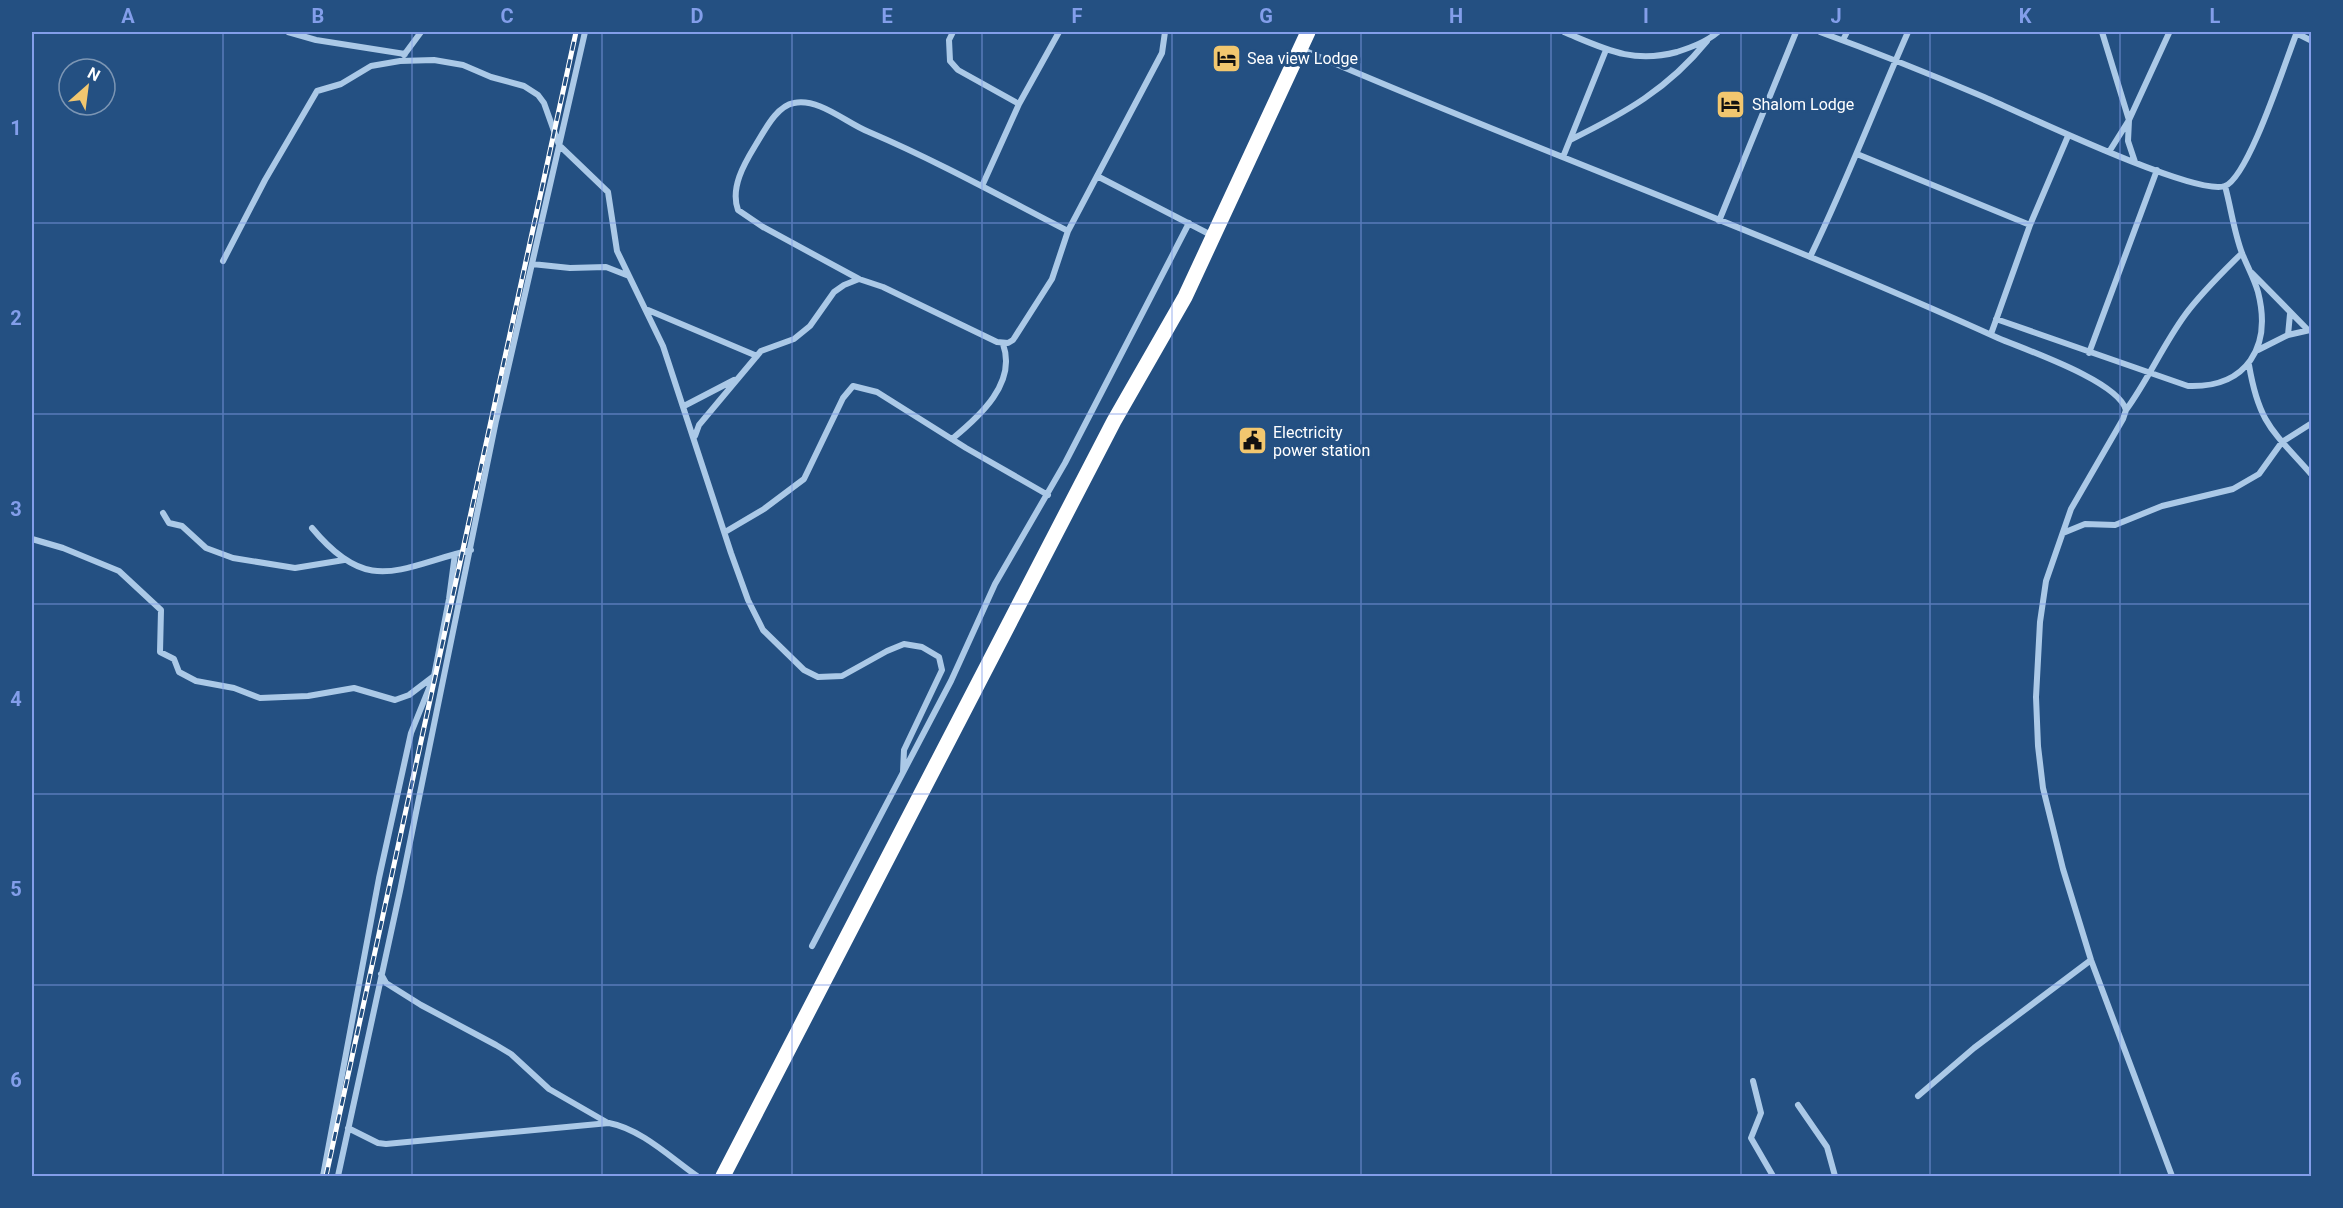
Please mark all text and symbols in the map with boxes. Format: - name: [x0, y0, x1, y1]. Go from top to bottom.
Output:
- text: A: [121, 4, 135, 28]
- text: B: [312, 4, 324, 28]
- text: C: [500, 4, 514, 28]
- text: D: [691, 4, 704, 28]
- text: E: [881, 4, 893, 28]
- text: F: [1072, 4, 1083, 28]
- text: G: [1259, 4, 1273, 28]
- text: H: [1449, 4, 1463, 28]
- text: I: [1643, 4, 1649, 28]
- text: J: [1830, 4, 1842, 28]
- text: K: [2019, 4, 2032, 28]
- text: L: [2210, 4, 2221, 28]
- hotel icon: Sea view Lodge: [1210, 42, 1242, 74]
- place label: Sea view Lodge: [1247, 49, 1358, 68]
- north arrow: [57, 57, 117, 117]
- text: N: [84, 63, 103, 85]
- hotel icon: Shalom Lodge: [1715, 88, 1747, 120]
- place label: Shalom Lodge: [1752, 95, 1854, 114]
- text: 1: [10, 116, 22, 140]
- text: 2: [10, 306, 22, 330]
- place label: Electricity power station: [1273, 423, 1370, 460]
- public building icon: Electricity power station: [1236, 425, 1268, 457]
- text: 3: [10, 497, 22, 521]
- text: 4: [10, 687, 22, 711]
- text: 5: [10, 877, 22, 901]
- text: 6: [10, 1068, 22, 1092]

